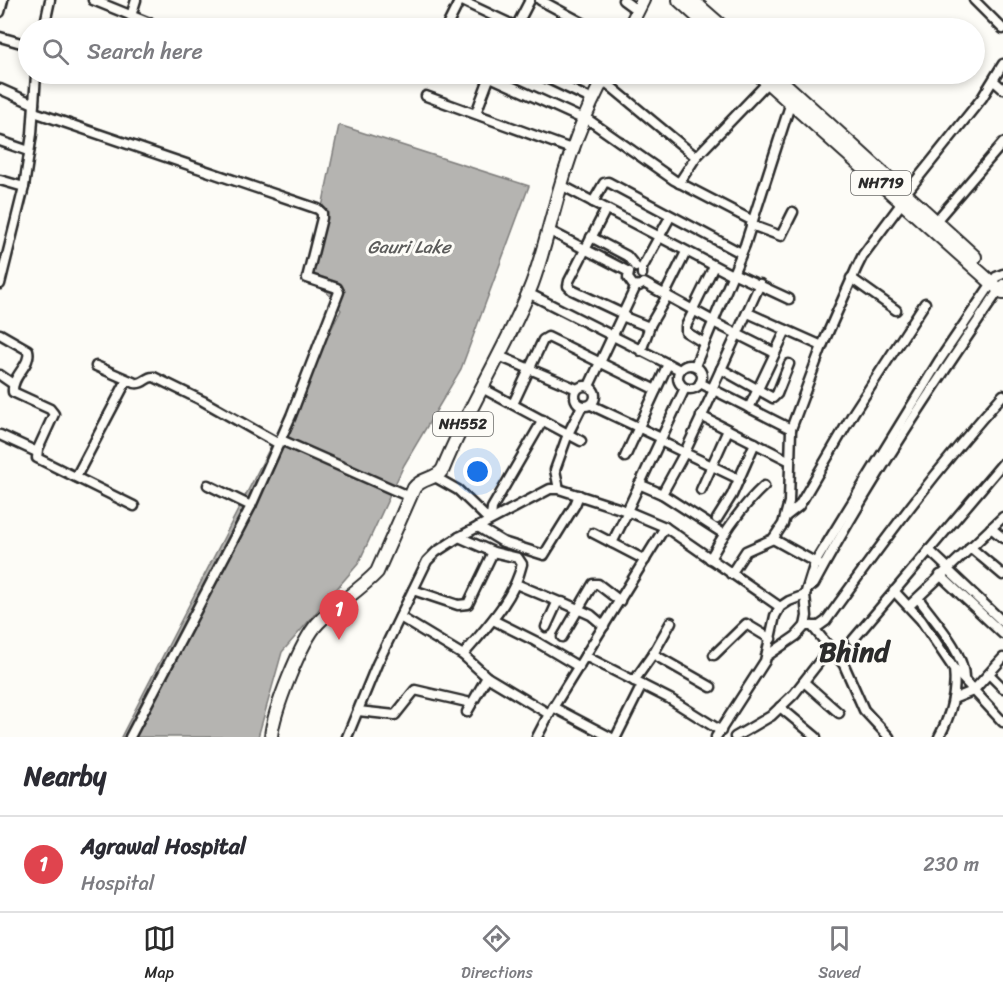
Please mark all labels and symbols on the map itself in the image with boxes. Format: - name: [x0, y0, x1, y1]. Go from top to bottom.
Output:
- road number: NH719: [851, 171, 911, 195]
- water label: Gauri Lake: [367, 231, 452, 263]
- road number: NH552: [433, 412, 493, 436]
- your location: [463, 457, 492, 486]
- pin: 1: [320, 590, 358, 640]
- district label: Bhind: [819, 627, 891, 676]

